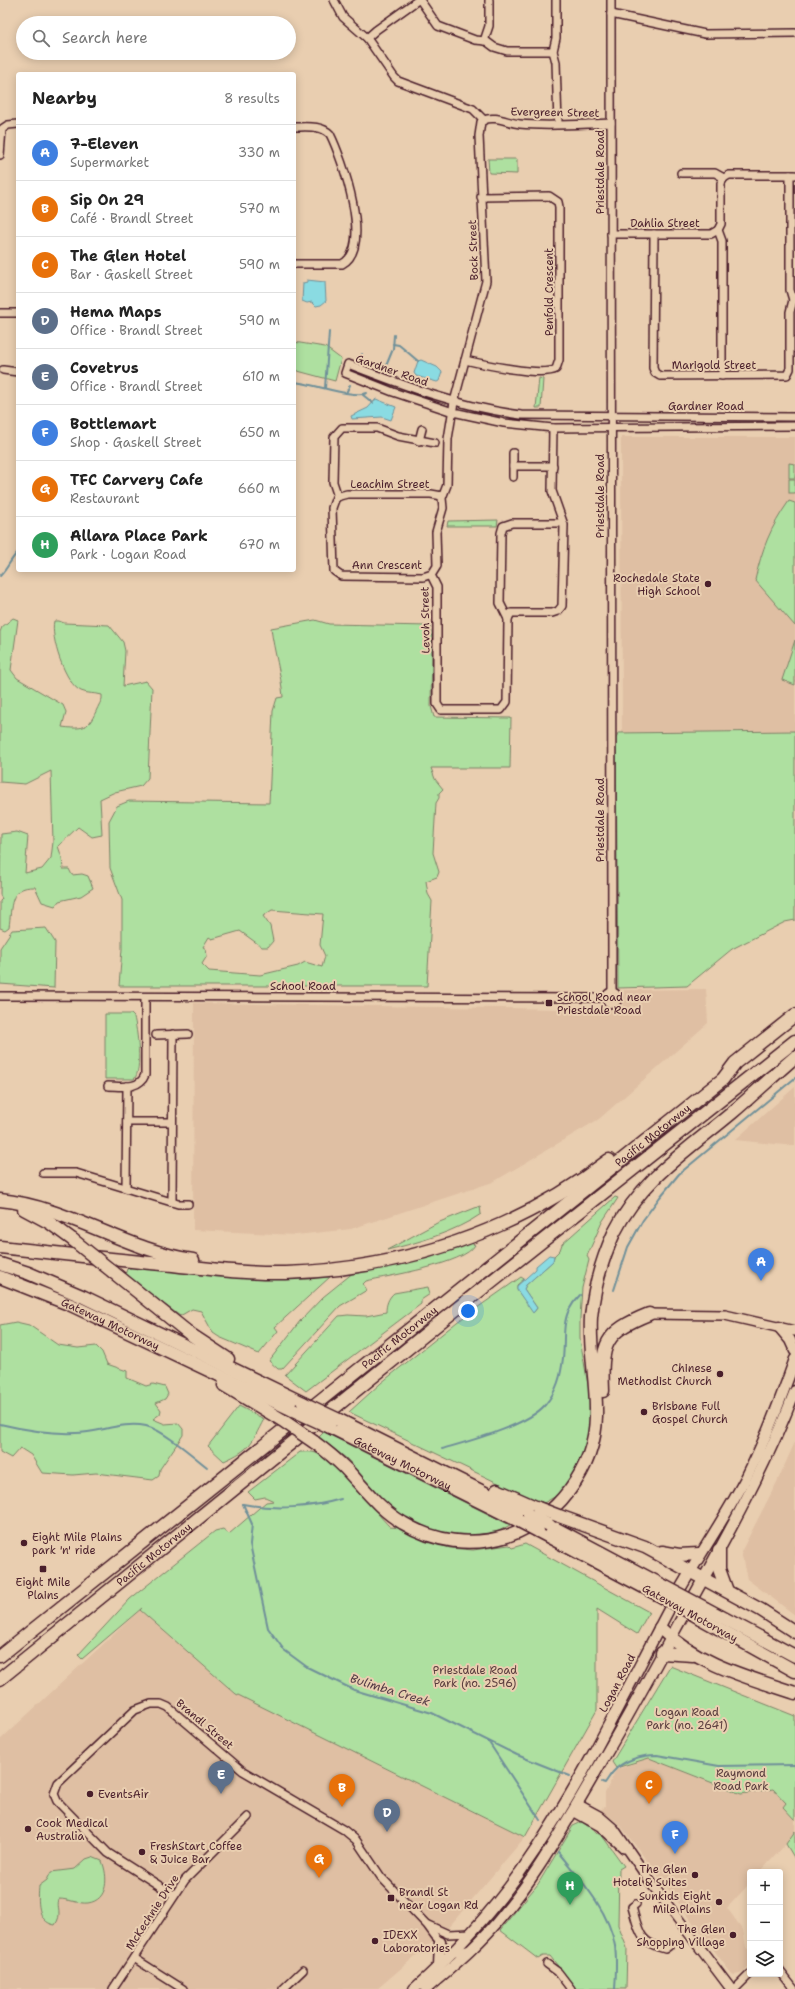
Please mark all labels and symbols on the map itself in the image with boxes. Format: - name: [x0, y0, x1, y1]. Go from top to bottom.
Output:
- street label: Evergreen Street: [510, 104, 600, 121]
- street label: Priestdale Road: [593, 130, 608, 214]
- street label: Dahlia Street: [630, 216, 700, 231]
- street label: Bock Street: [465, 219, 482, 281]
- street label: Penfold Crescent: [542, 248, 557, 336]
- street label: Gardner Road: [353, 351, 430, 390]
- street label: Marigold Street: [672, 358, 756, 373]
- street label: Gardner Road: [668, 399, 744, 414]
- street label: Priestdale Road: [593, 454, 608, 538]
- street label: Leachim Street: [350, 477, 430, 492]
- street label: Ann Crescent: [352, 558, 422, 573]
- place label: Rochedale State High School: [613, 571, 701, 599]
- marker: Rochedale State High School: [703, 579, 713, 589]
- street label: Levoh Street: [417, 586, 434, 654]
- street label: Priestdale Road: [593, 778, 608, 862]
- street label: School Road: [270, 979, 336, 994]
- place label: School Road near Priestdale Road: [557, 990, 651, 1018]
- marker: School Road near Priestdale Road: [544, 998, 554, 1008]
- street label: Pacific Motorway: [612, 1101, 694, 1170]
- pin: A: [748, 1248, 774, 1281]
- street label: Gateway Motorway: [59, 1295, 162, 1354]
- your location: [458, 1301, 478, 1321]
- street label: Pacific Motorway: [359, 1303, 441, 1373]
- place label: Chinese Methodist Church: [617, 1361, 712, 1389]
- marker: Chinese Methodist Church: [715, 1369, 725, 1379]
- place label: Brisbane Full Gospel Church: [652, 1399, 728, 1427]
- marker: Brisbane Full Gospel Church: [639, 1407, 649, 1417]
- street label: Gateway Motorway: [351, 1433, 454, 1494]
- street label: Pacific Motorway: [113, 1520, 195, 1590]
- place label: Eight Mile Plains park 'n' ride: [32, 1530, 122, 1558]
- marker: Eight Mile Plains park 'n' ride: [19, 1538, 29, 1548]
- marker: Eight Mile Plains: [38, 1564, 48, 1574]
- place label: Eight Mile Plains: [16, 1575, 70, 1603]
- street label: Gateway Motorway: [639, 1581, 740, 1646]
- street label: Logan Road: [596, 1651, 639, 1715]
- park label: Priestdale Road Park (no. 2596): [433, 1663, 517, 1691]
- water label: Bulimba Creek: [348, 1670, 432, 1710]
- street label: Brandl Street: [173, 1696, 237, 1753]
- park label: Logan Road Park (no. 2641): [647, 1705, 727, 1733]
- pin: E: [208, 1761, 234, 1794]
- park label: Raymond Road Park: [714, 1766, 768, 1794]
- pin: C: [636, 1771, 662, 1804]
- pin: B: [329, 1774, 355, 1807]
- place label: EventsAir: [98, 1787, 149, 1802]
- marker: EventsAir: [85, 1789, 95, 1799]
- pin: D: [374, 1799, 400, 1832]
- place label: Cook Medical Australia: [36, 1816, 108, 1844]
- pin: F: [662, 1821, 688, 1854]
- marker: Cook Medical Australia: [23, 1824, 33, 1834]
- place label: FreshStart Coffee & Juice Bar: [150, 1839, 242, 1867]
- pin: G: [306, 1845, 332, 1878]
- marker: FreshStart Coffee & Juice Bar: [137, 1847, 147, 1857]
- place label: The Glen Hotel & Suites: [613, 1862, 687, 1890]
- marker: The Glen Hotel & Suites: [690, 1870, 700, 1880]
- street label: McKechnie Drive: [122, 1872, 182, 1953]
- pin: H: [557, 1872, 583, 1905]
- place label: Brandl St near Logan Rd: [399, 1885, 478, 1913]
- place label: Sunkids Eight Mile Plains: [639, 1889, 711, 1917]
- marker: Brandl St near Logan Rd: [386, 1893, 396, 1903]
- marker: Sunkids Eight Mile Plains: [714, 1897, 724, 1907]
- place label: The Glen Shopping Village: [637, 1922, 725, 1950]
- place label: IDEXX Laboratories: [383, 1928, 450, 1956]
- marker: The Glen Shopping Village: [728, 1930, 738, 1940]
- marker: IDEXX Laboratories: [370, 1936, 380, 1946]

